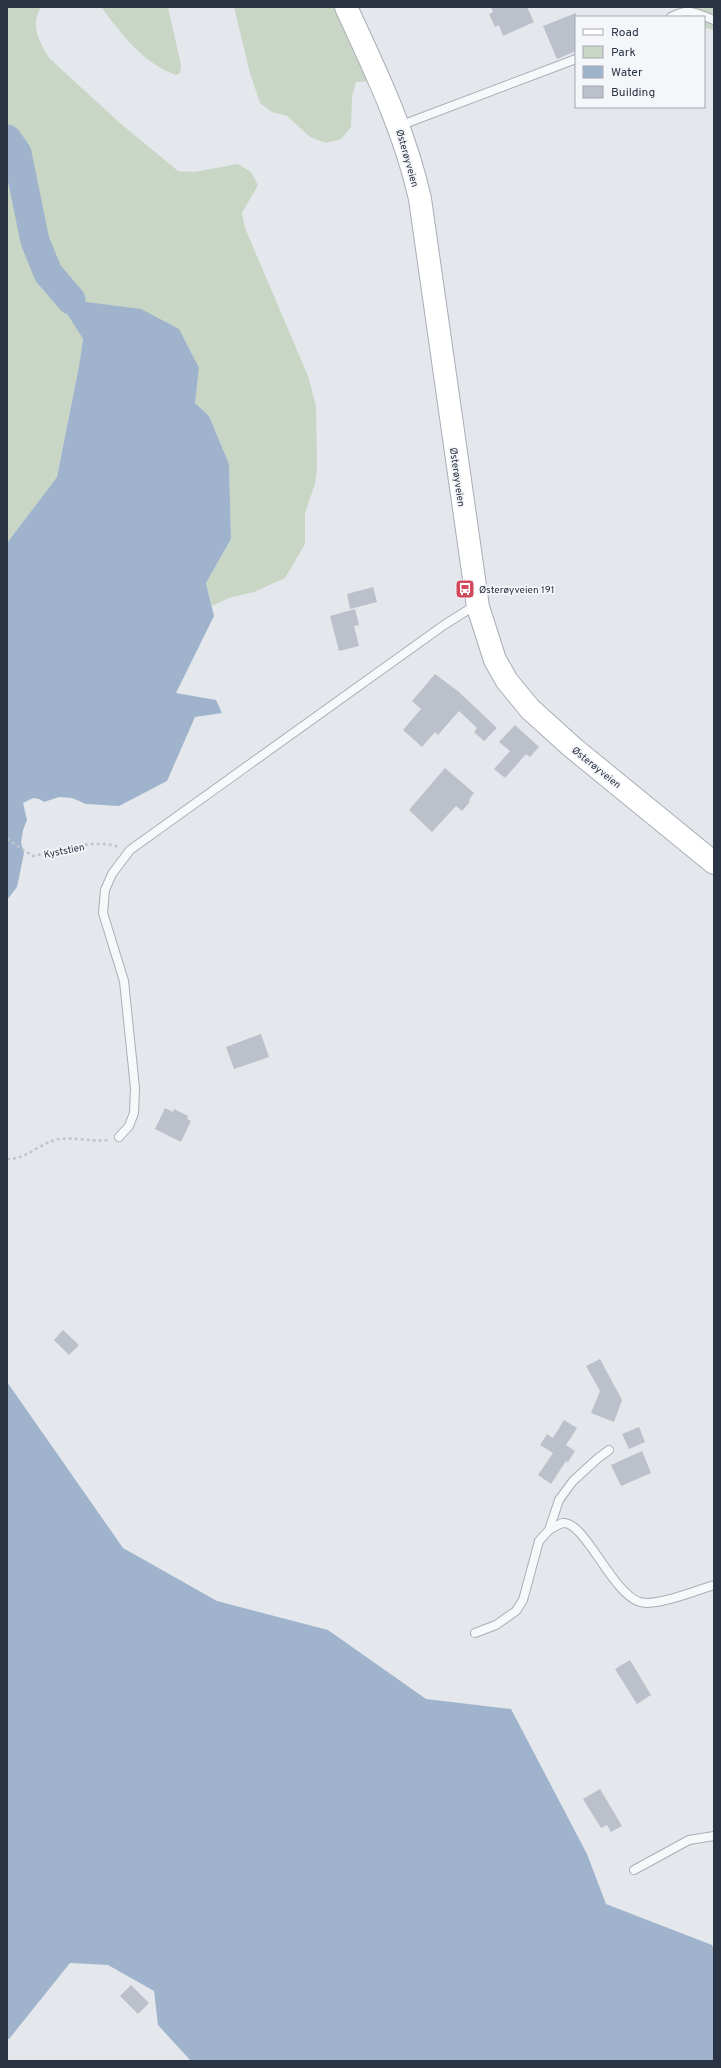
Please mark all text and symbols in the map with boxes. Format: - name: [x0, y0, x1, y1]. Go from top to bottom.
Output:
- legend: [575, 16, 705, 108]
- text: Road: [611, 25, 639, 41]
- text: Park: [611, 45, 636, 61]
- text: Water: [611, 65, 643, 81]
- text: Building: [611, 85, 655, 101]
- street label: Østerøyveien: [392, 128, 421, 189]
- street label: Østerøyveien: [446, 447, 467, 508]
- bus stop icon: Østerøyveien 191: [454, 578, 476, 600]
- place label: Østerøyveien 191: [479, 584, 554, 597]
- street label: Østerøyveien: [569, 744, 623, 792]
- street label: Kyststien: [43, 841, 86, 862]

